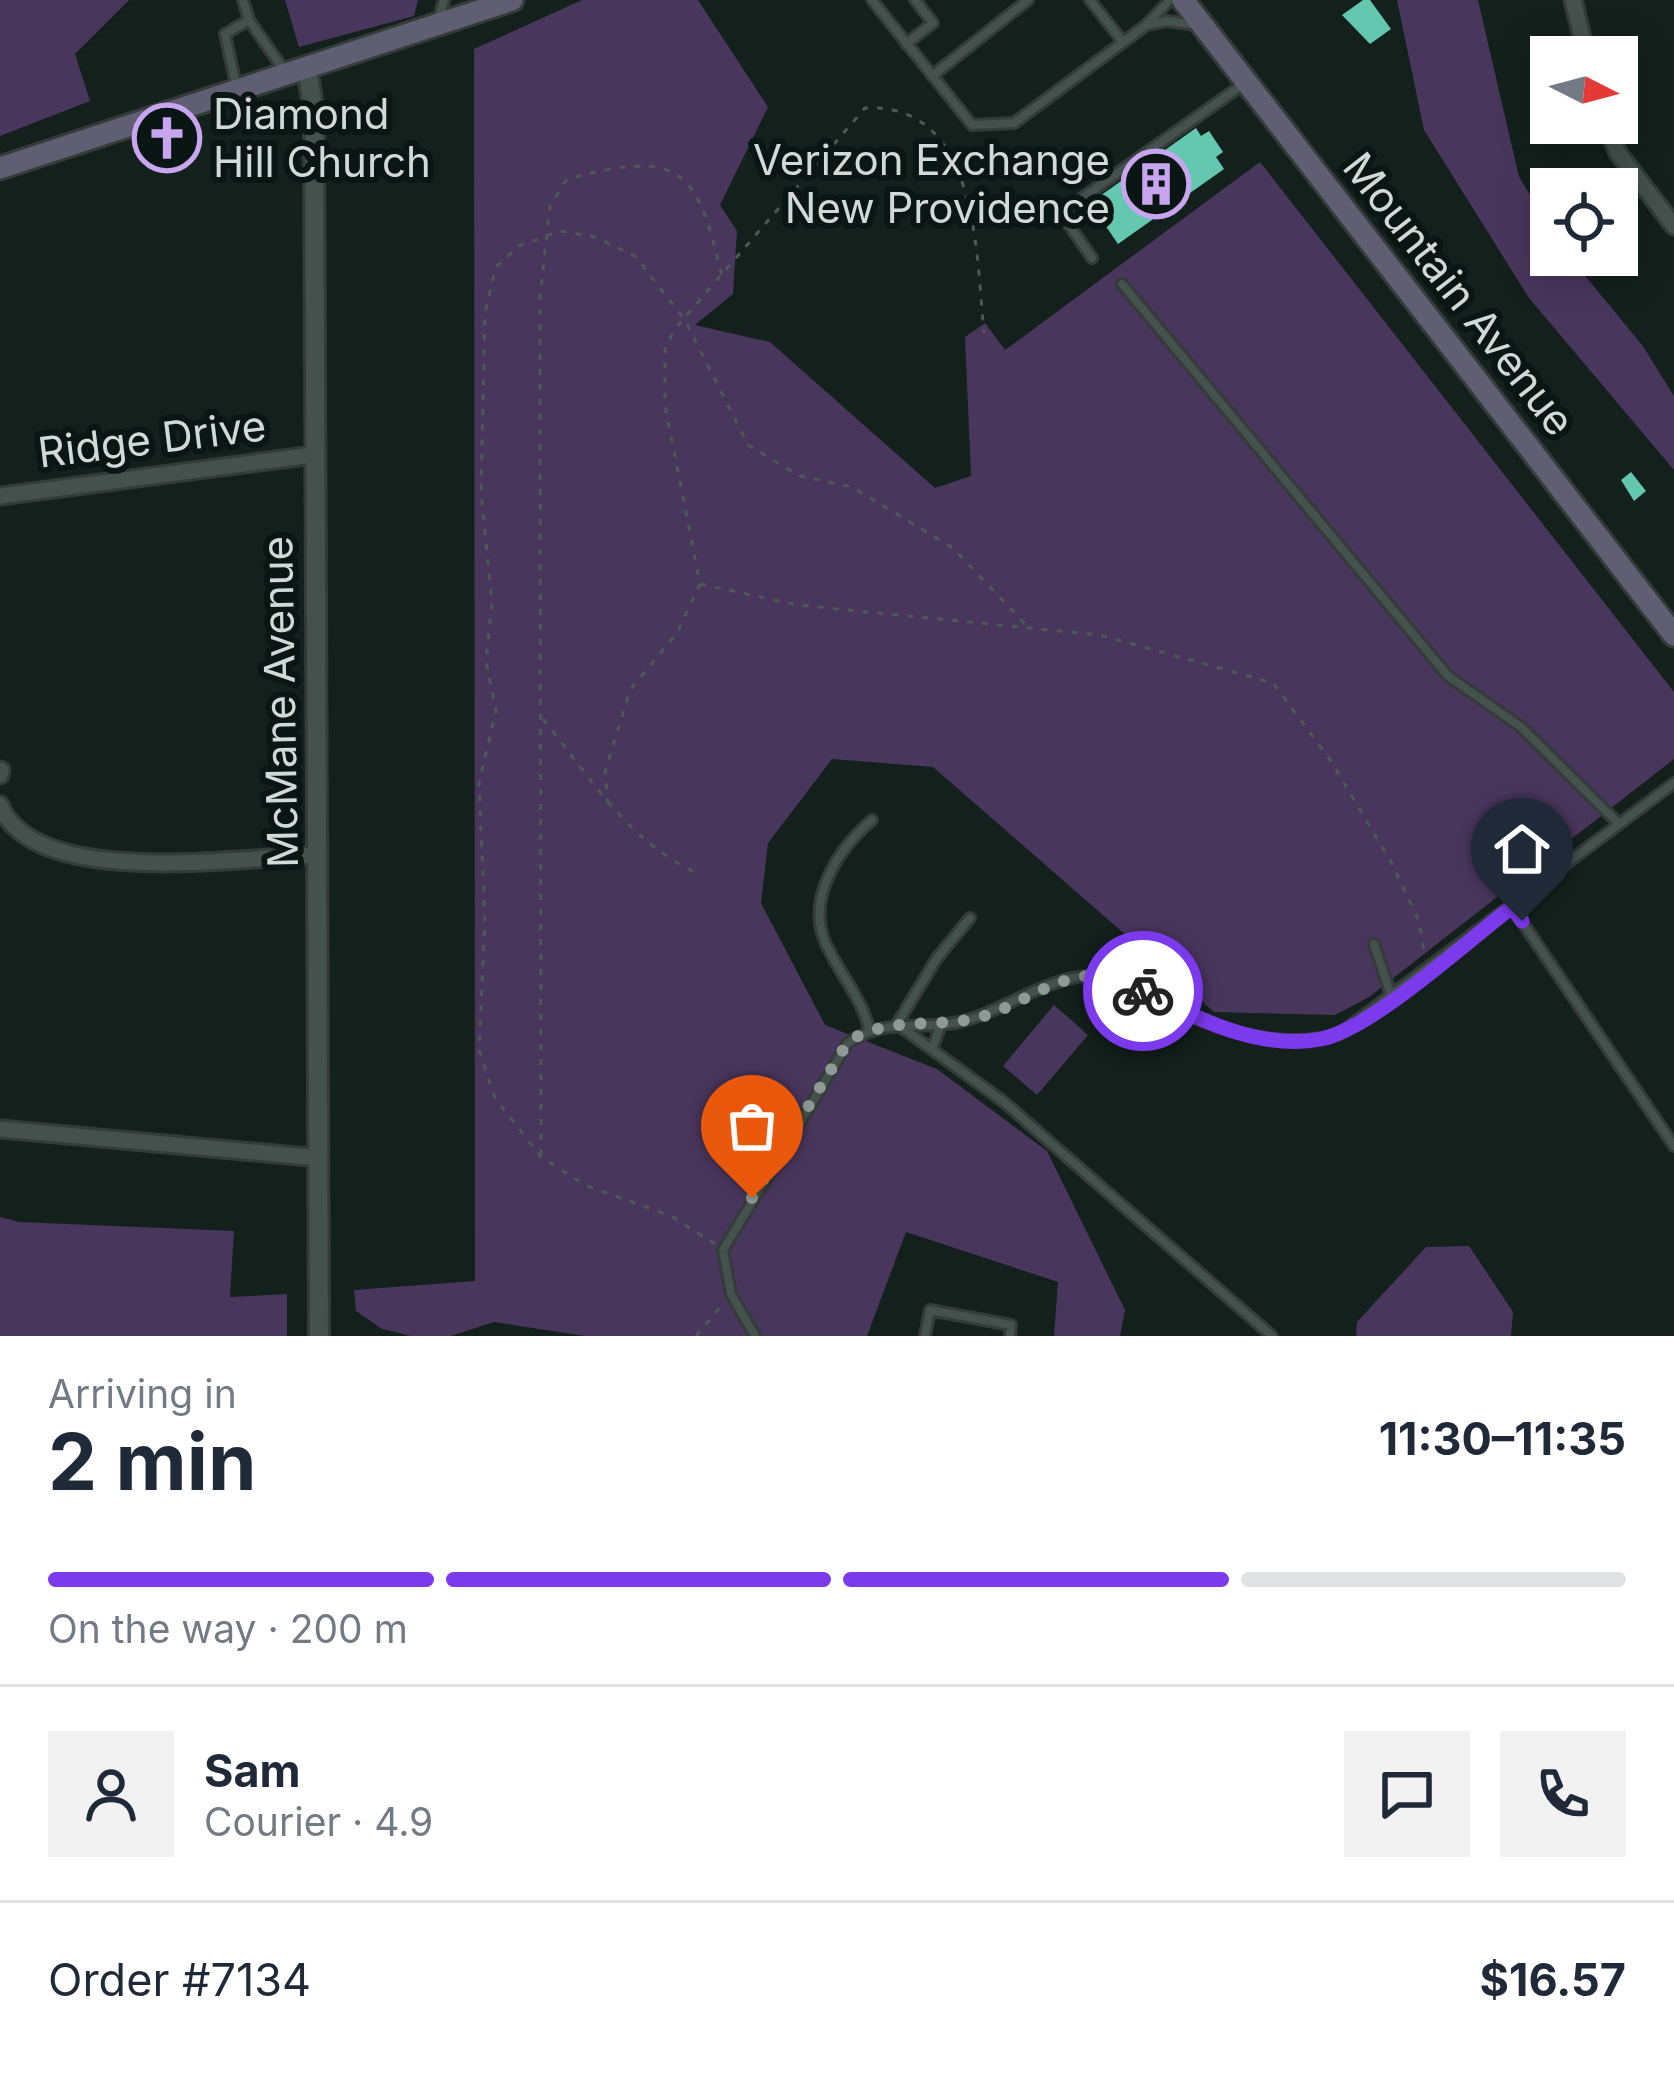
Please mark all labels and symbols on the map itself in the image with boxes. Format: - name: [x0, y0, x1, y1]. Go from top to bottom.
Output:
- north arrow: [1530, 36, 1638, 144]
- place label: Diamond Hill Church: [213, 88, 431, 187]
- church icon: Diamond Hill Church: [132, 103, 202, 173]
- place label: Verizon Exchange New Providence: [753, 134, 1110, 233]
- street label: Mountain Avenue: [1333, 142, 1586, 445]
- building icon: Verizon Exchange New Providence: [1121, 149, 1191, 219]
- street label: Ridge Drive: [35, 399, 269, 478]
- street label: McMane Avenue: [251, 536, 308, 868]
- pin: [1471, 798, 1573, 921]
- courier: [1083, 931, 1203, 1051]
- pin: [701, 1075, 803, 1198]

